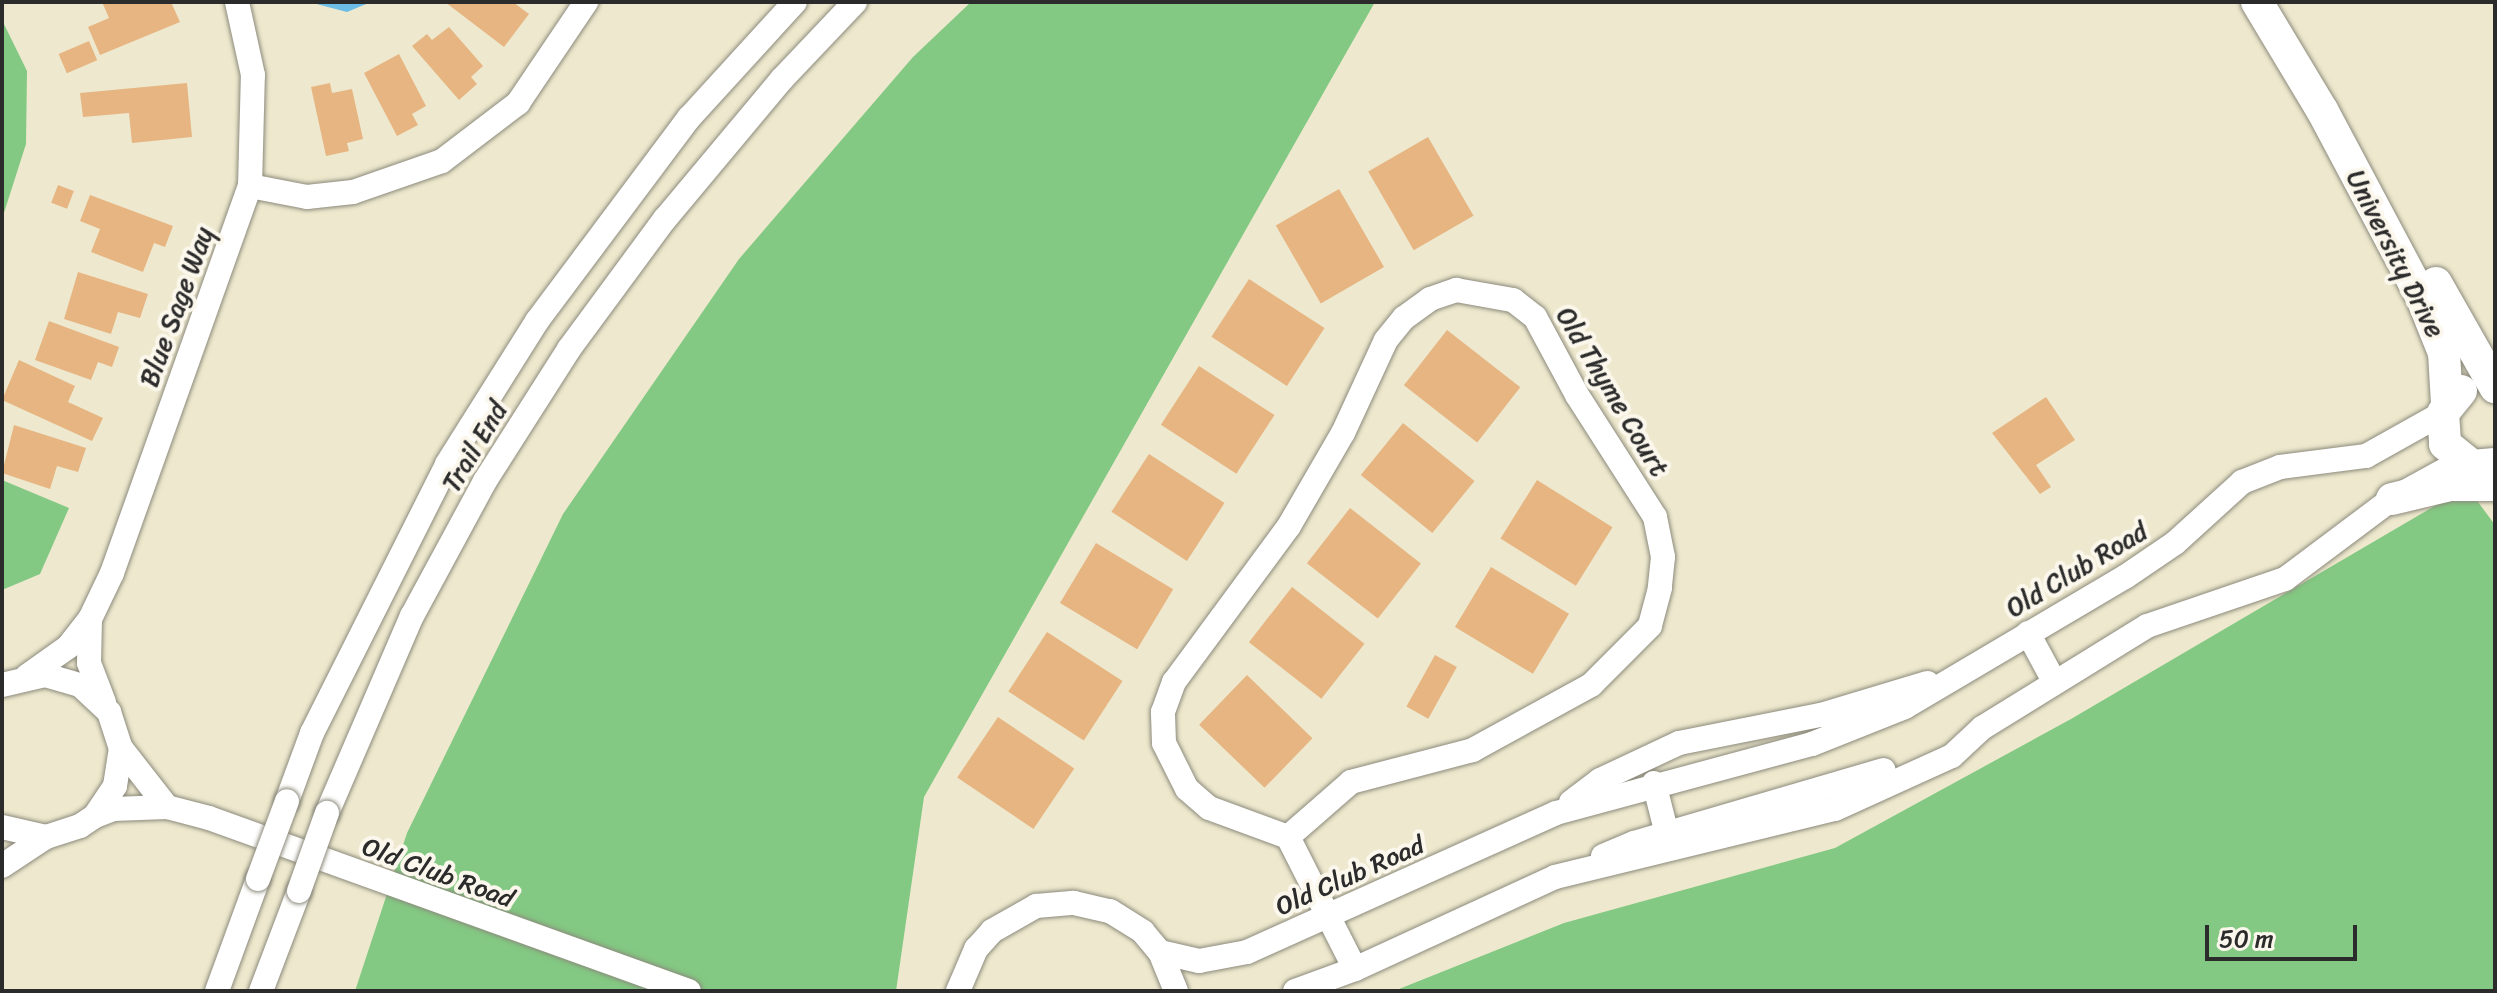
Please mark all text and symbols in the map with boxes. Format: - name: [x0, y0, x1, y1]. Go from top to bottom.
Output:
- street label: University Drive: [2339, 165, 2451, 343]
- street label: Blue Sage Way: [134, 223, 220, 391]
- street label: Old Thyme Court: [1549, 302, 1675, 482]
- street label: Trail End: [436, 396, 514, 498]
- street label: Old Club Road: [2001, 516, 2153, 624]
- street label: Old Club Road: [1271, 829, 1429, 923]
- street label: Old Club Road: [358, 831, 518, 915]
- scale bar: [2209, 909, 2361, 959]
- text: 50 m: [2219, 918, 2274, 960]

